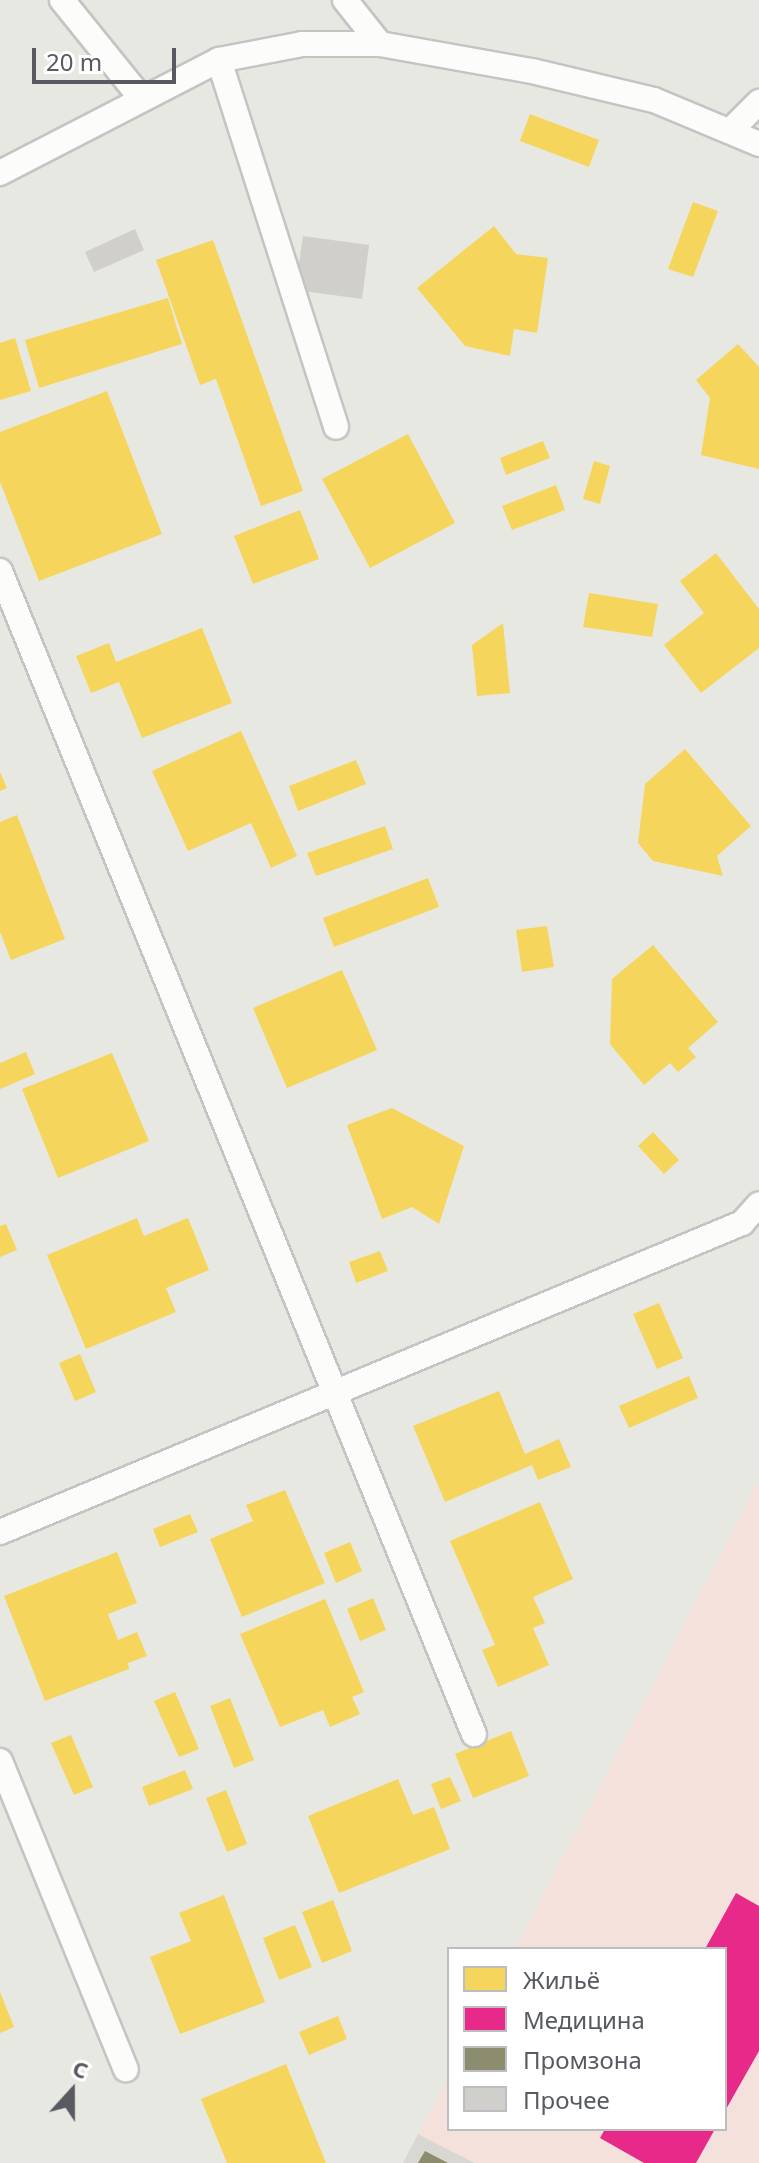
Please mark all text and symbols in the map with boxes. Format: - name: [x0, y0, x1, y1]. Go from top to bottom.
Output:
- scale bar: [36, 32, 180, 82]
- text: 20 m: [46, 45, 102, 78]
- legend: [447, 1947, 727, 2131]
- text: Жильё: [523, 1963, 600, 1996]
- text: Медицина: [523, 2003, 645, 2036]
- text: Промзона: [523, 2043, 642, 2076]
- north arrow: [32, 2051, 112, 2131]
- text: С: [69, 2052, 93, 2085]
- text: Прочее: [523, 2083, 610, 2116]

